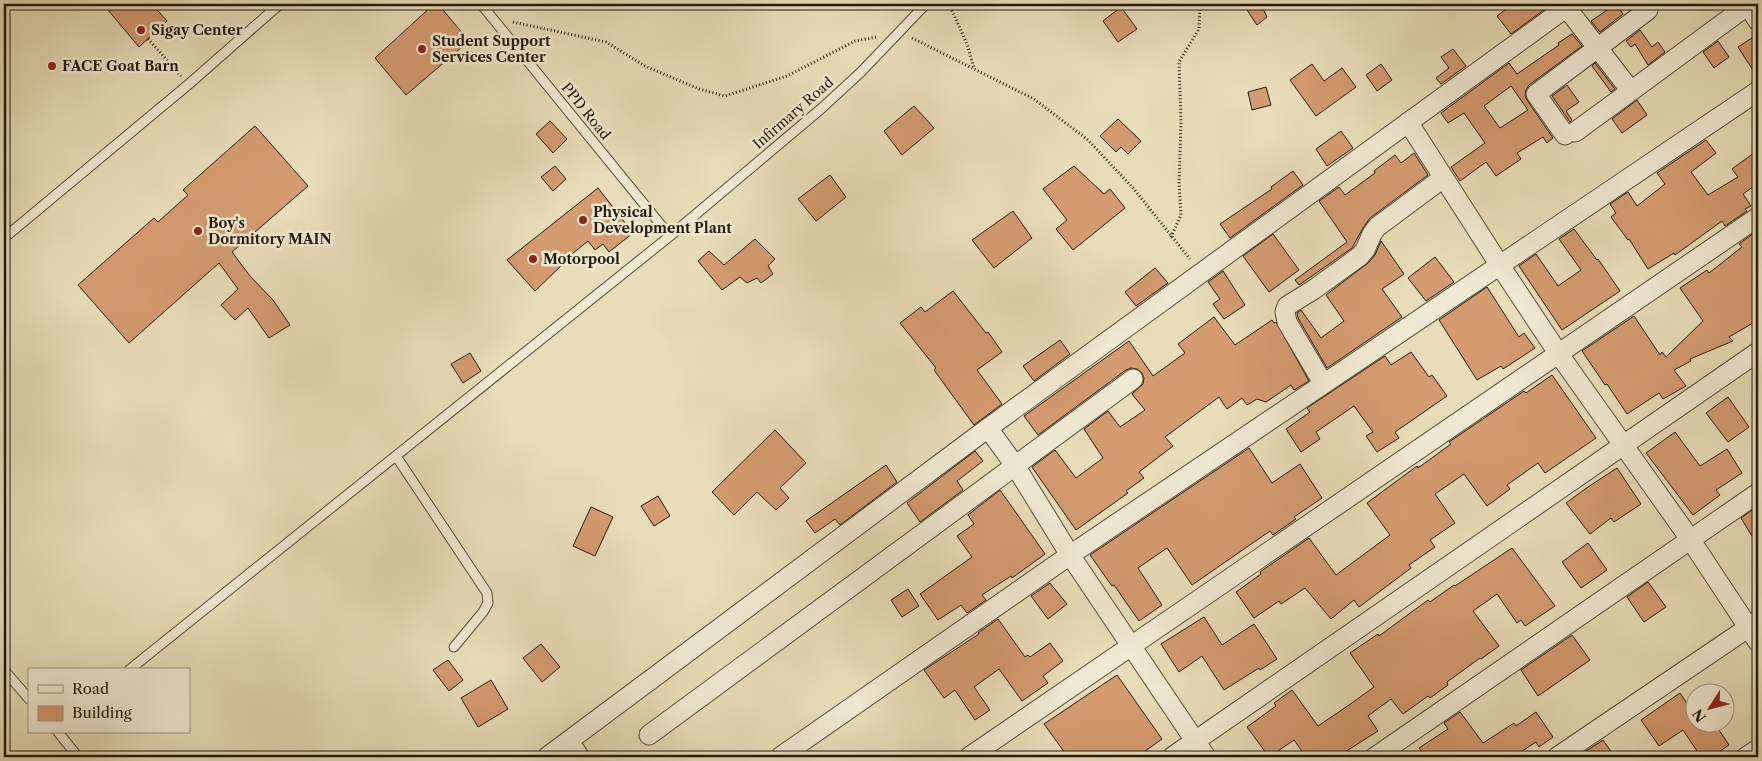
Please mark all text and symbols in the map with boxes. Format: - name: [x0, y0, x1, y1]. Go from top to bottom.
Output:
- place label: Sigay Center: [151, 21, 243, 39]
- marker: Sigay Center: [135, 24, 147, 36]
- place label: Student Support Services Center: [432, 32, 551, 66]
- marker: Student Support Services Center: [416, 43, 428, 55]
- place label: FACE Goat Barn: [62, 57, 179, 75]
- marker: FACE Goat Barn: [46, 60, 58, 72]
- street label: Infirmary Road: [749, 73, 837, 153]
- street label: PPD Road: [558, 79, 615, 143]
- place label: Physical Development Plant: [593, 203, 732, 237]
- place label: Boy's Dormitory MAIN: [208, 214, 332, 248]
- marker: Physical Development Plant: [577, 214, 589, 226]
- marker: Boy's Dormitory MAIN: [192, 225, 204, 237]
- place label: Motorpool: [543, 250, 620, 268]
- marker: Motorpool: [527, 253, 539, 265]
- legend: [28, 668, 190, 734]
- text: Road: [72, 679, 109, 698]
- north arrow: [1684, 684, 1734, 734]
- text: Building: [72, 703, 132, 722]
- text: N: [1689, 705, 1710, 726]

